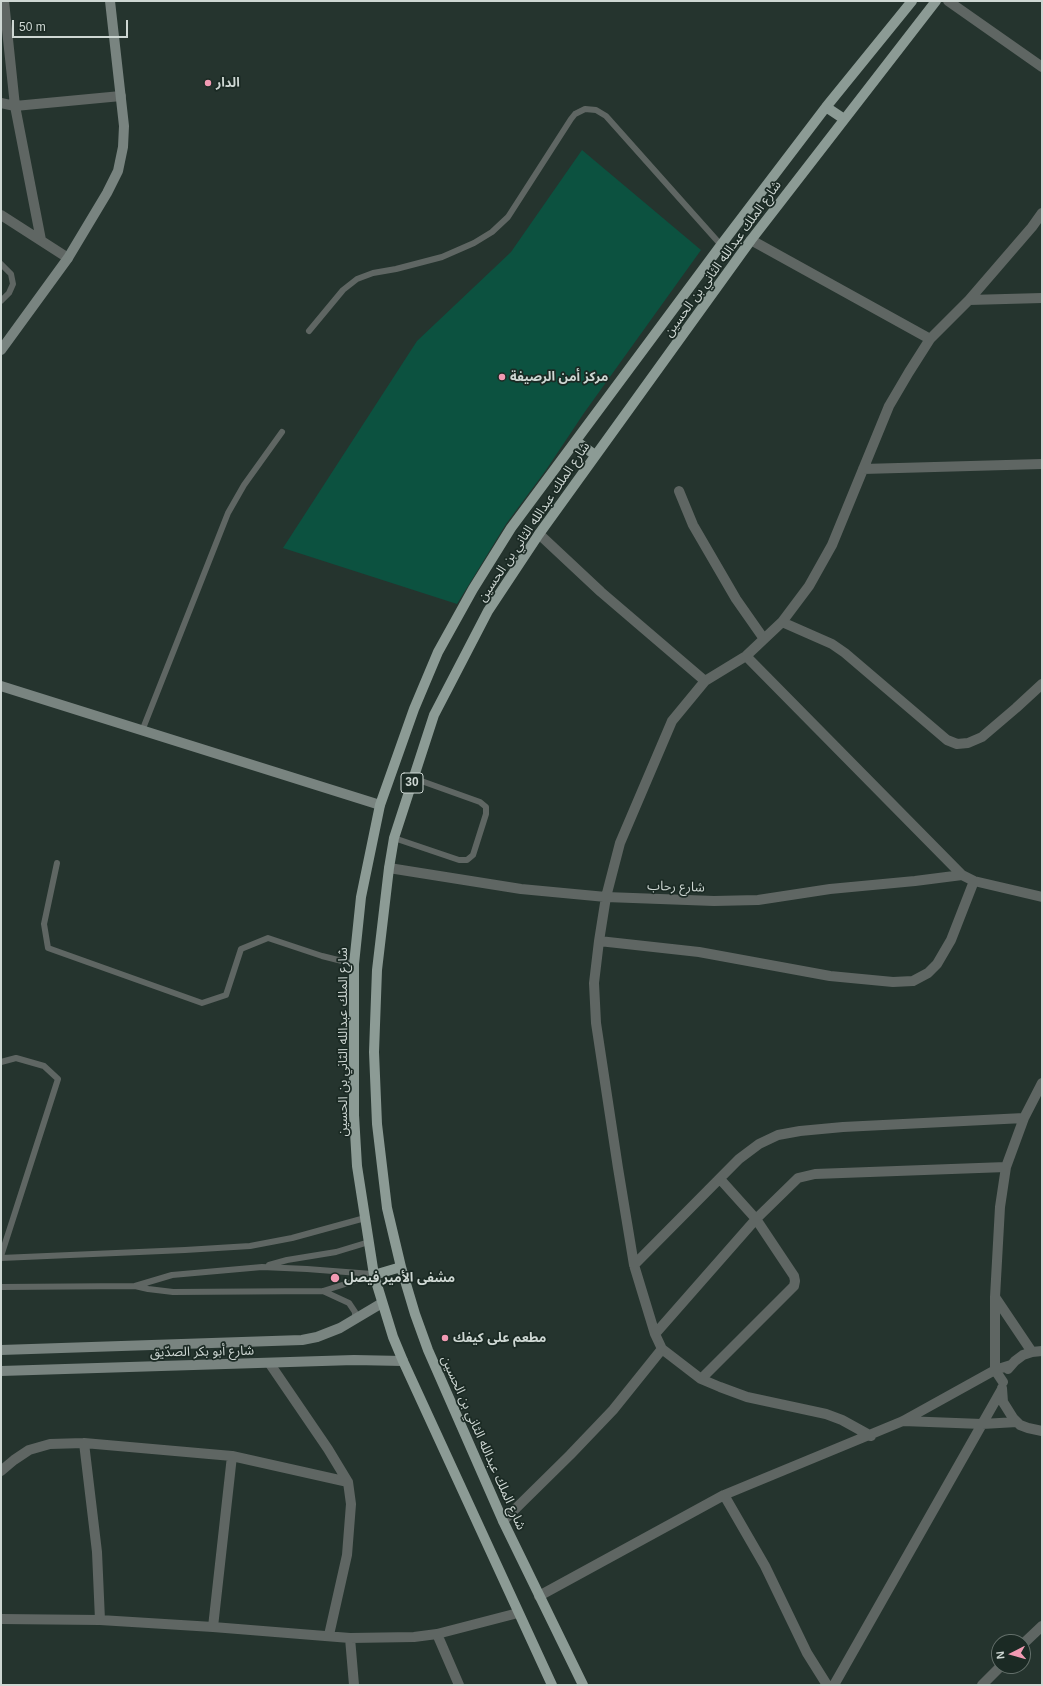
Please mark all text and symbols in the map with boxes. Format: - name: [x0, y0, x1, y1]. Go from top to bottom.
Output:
- scale bar: [14, 12, 130, 38]
- text: 50 m: [19, 20, 46, 34]
- place label: الدار: [216, 75, 240, 91]
- marker: الدار: [203, 78, 213, 88]
- street label: شارع الملك عبدالله الثاني بن الحسين: [661, 178, 785, 340]
- place label: مركز أمن الرصيفة: [510, 369, 608, 385]
- marker: مركز أمن الرصيفة: [497, 372, 507, 382]
- street label: شارع الملك عبدالله الثاني بن الحسين: [475, 439, 593, 605]
- road number: 30: [401, 773, 423, 793]
- street label: شارع رحاب: [647, 878, 705, 896]
- street label: شارع الملك عبدالله الثاني بن الحسين: [335, 947, 351, 1137]
- place label: مشفى الأمير فيصل: [344, 1270, 455, 1286]
- marker: مشفى الأمير فيصل: [329, 1272, 341, 1284]
- place label: مطعم على كيفك: [453, 1330, 546, 1346]
- marker: مطعم على كيفك: [440, 1333, 450, 1343]
- street label: شارع أبو بكر الصدّيق: [150, 1343, 254, 1361]
- street label: شارع الملك عبدالله الثاني بن الحسين: [437, 1353, 529, 1533]
- north arrow: [991, 1634, 1031, 1674]
- text: N: [994, 1651, 1006, 1660]

